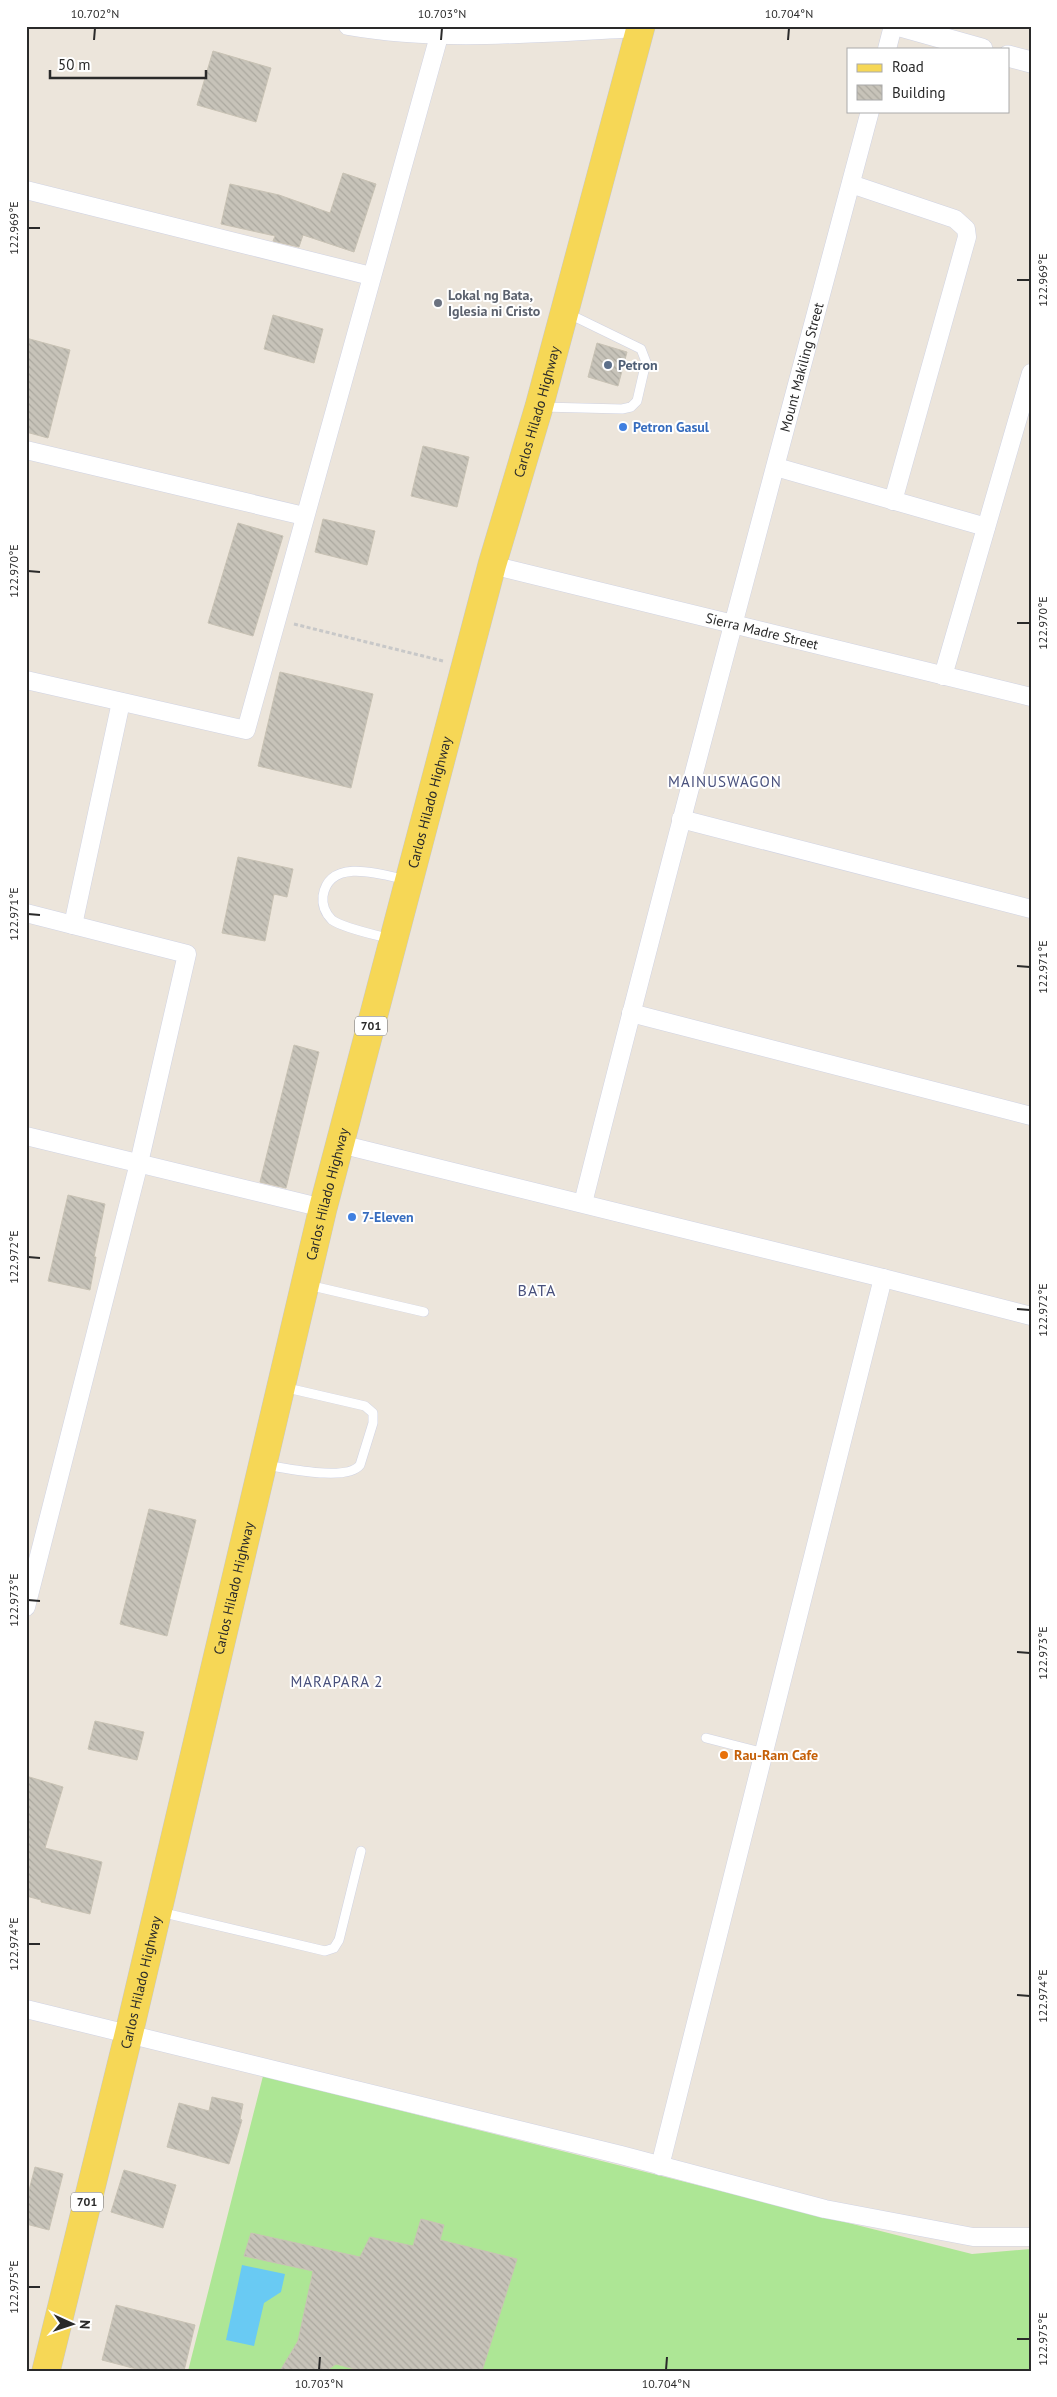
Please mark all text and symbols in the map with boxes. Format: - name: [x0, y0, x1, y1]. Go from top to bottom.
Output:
- text: 10.702°N: [71, 6, 119, 21]
- text: 10.703°N: [418, 6, 466, 21]
- text: 10.704°N: [765, 6, 813, 21]
- scale bar: [50, 48, 206, 80]
- legend: [847, 48, 1010, 112]
- text: 50 m: [58, 55, 91, 74]
- text: Road: [892, 57, 924, 76]
- text: Building: [892, 83, 946, 102]
- text: 122.969°E: [6, 201, 21, 255]
- text: 122.969°E: [1035, 253, 1050, 307]
- place label: Lokal ng Bata, Iglesia ni Cristo: [448, 286, 541, 320]
- marker: Lokal ng Bata, Iglesia ni Cristo: [432, 297, 444, 309]
- street label: Mount Makiling Street: [776, 300, 828, 434]
- street label: Carlos Hilado Highway: [510, 344, 564, 480]
- place label: Petron: [618, 356, 658, 374]
- marker: Petron: [602, 359, 614, 371]
- place label: Petron Gasul: [633, 418, 710, 436]
- marker: Petron Gasul: [617, 421, 629, 433]
- text: 122.970°E: [6, 544, 21, 598]
- text: 122.970°E: [1035, 596, 1050, 650]
- street label: Sierra Madre Street: [704, 609, 821, 654]
- street label: Carlos Hilado Highway: [404, 734, 456, 870]
- district label: MAINUSWAGON: [668, 772, 782, 791]
- text: 122.971°E: [6, 887, 21, 941]
- text: 122.971°E: [1035, 940, 1050, 994]
- road number: 701: [355, 1016, 387, 1036]
- street label: Carlos Hilado Highway: [302, 1126, 353, 1262]
- place label: 7-Eleven: [362, 1208, 414, 1226]
- marker: 7-Eleven: [346, 1211, 358, 1223]
- text: 122.972°E: [6, 1230, 21, 1284]
- district label: BATA: [518, 1280, 556, 1300]
- text: 122.972°E: [1035, 1283, 1050, 1337]
- street label: Carlos Hilado Highway: [209, 1519, 258, 1656]
- text: 122.973°E: [6, 1573, 21, 1627]
- text: 122.973°E: [1035, 1626, 1050, 1680]
- district label: MARAPARA 2: [290, 1672, 384, 1691]
- place label: Rau-Ram Cafe: [734, 1746, 818, 1764]
- marker: Rau-Ram Cafe: [718, 1749, 730, 1761]
- street label: Carlos Hilado Highway: [116, 1914, 165, 2051]
- text: 122.974°E: [6, 1917, 21, 1971]
- text: 122.974°E: [1035, 1969, 1050, 2023]
- road number: 701: [71, 2192, 103, 2212]
- text: 122.975°E: [6, 2260, 21, 2314]
- north arrow: [48, 2300, 98, 2350]
- text: 122.975°E: [1035, 2312, 1050, 2366]
- text: N: [76, 2320, 94, 2330]
- text: 10.703°N: [295, 2376, 343, 2391]
- text: 10.704°N: [642, 2376, 690, 2391]

